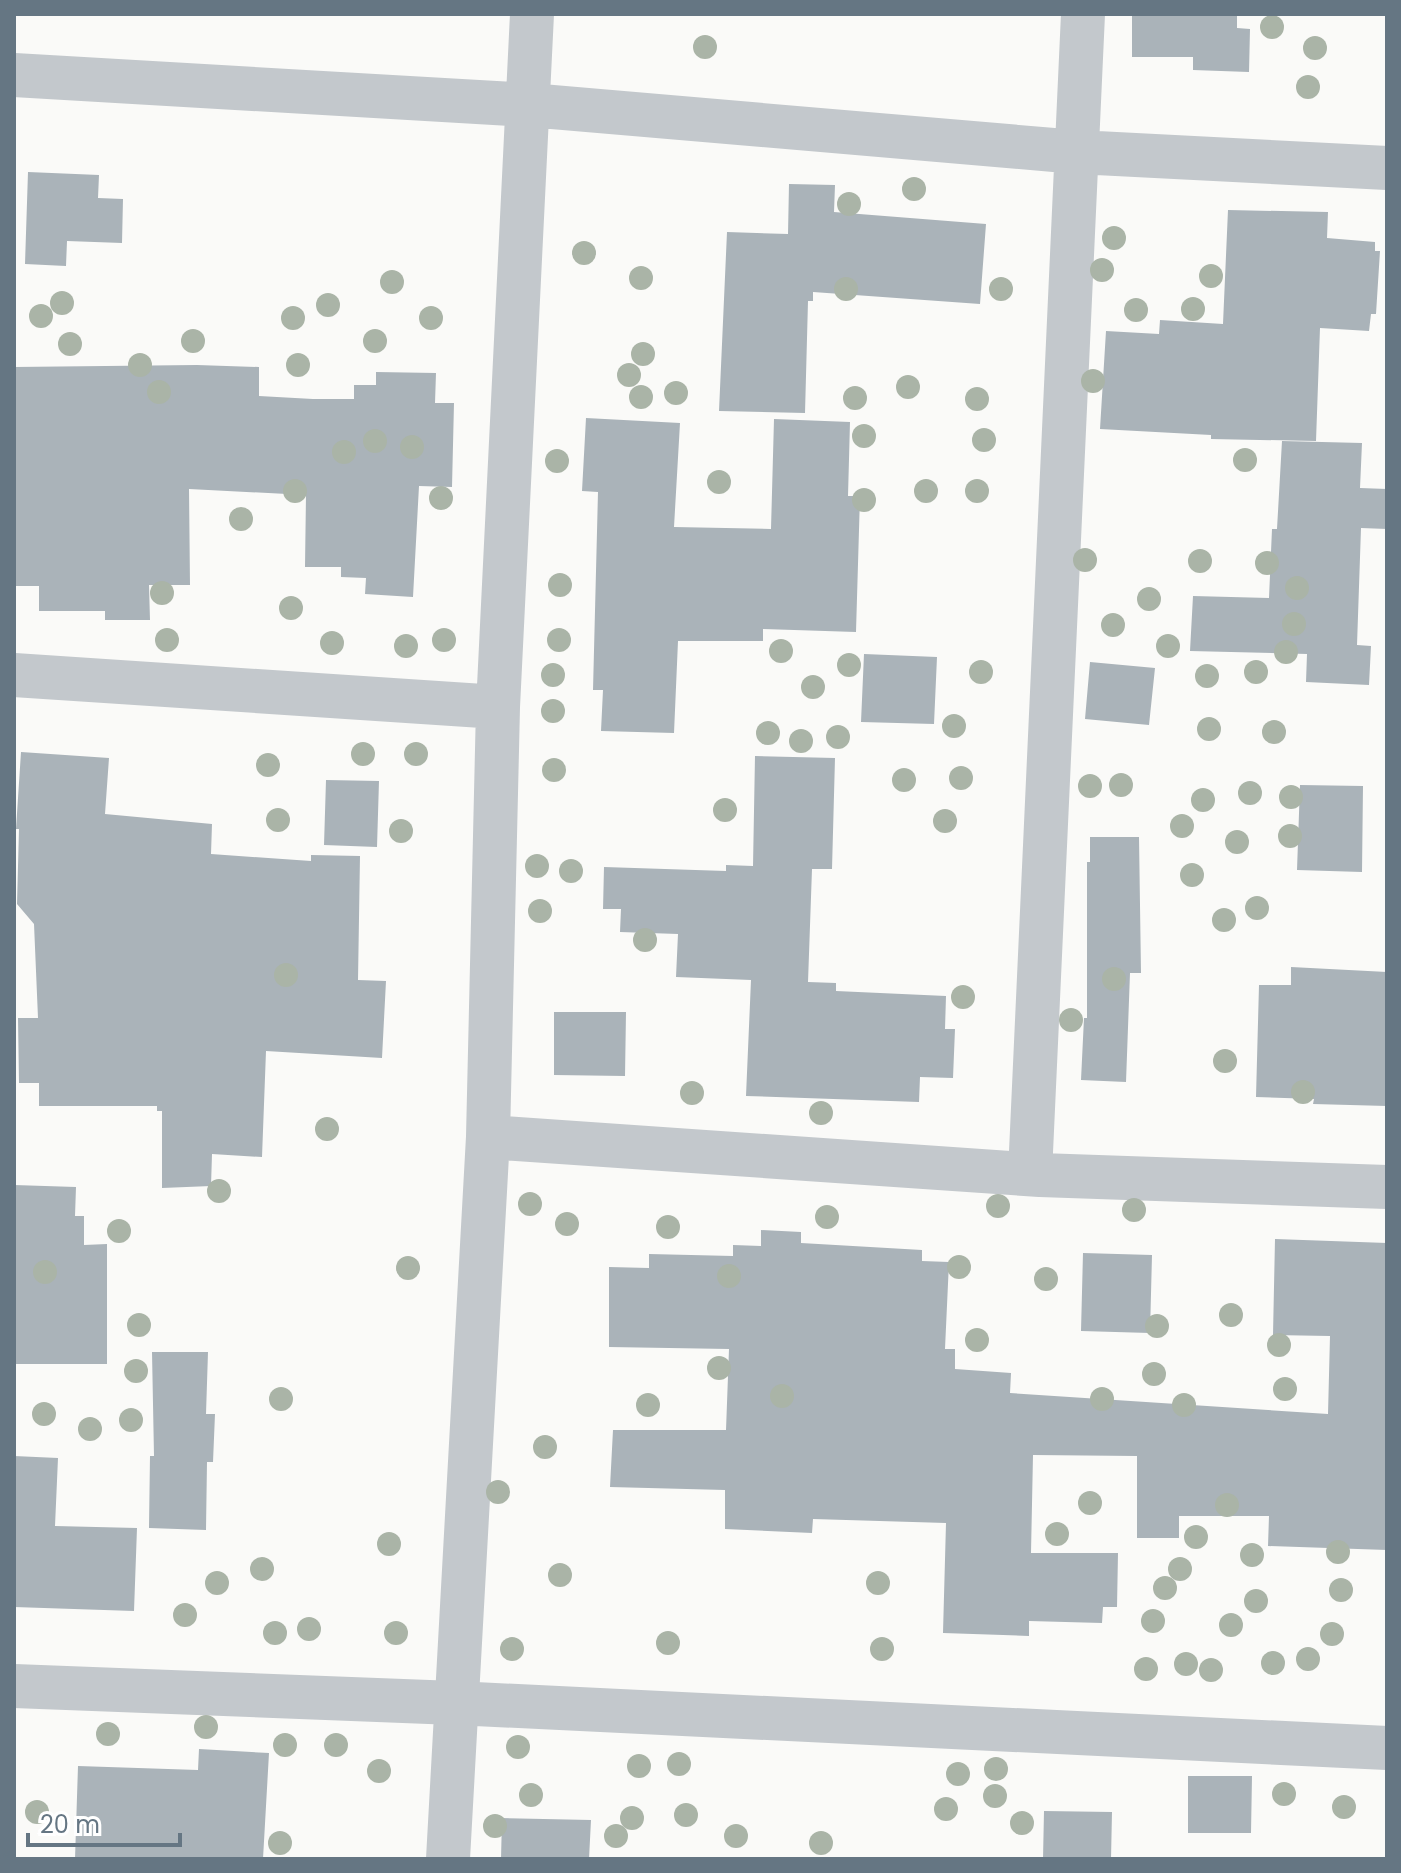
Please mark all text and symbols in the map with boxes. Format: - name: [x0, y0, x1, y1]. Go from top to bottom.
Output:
- scale bar: [28, 1797, 180, 1847]
- text: 20 m: [40, 1808, 100, 1841]

